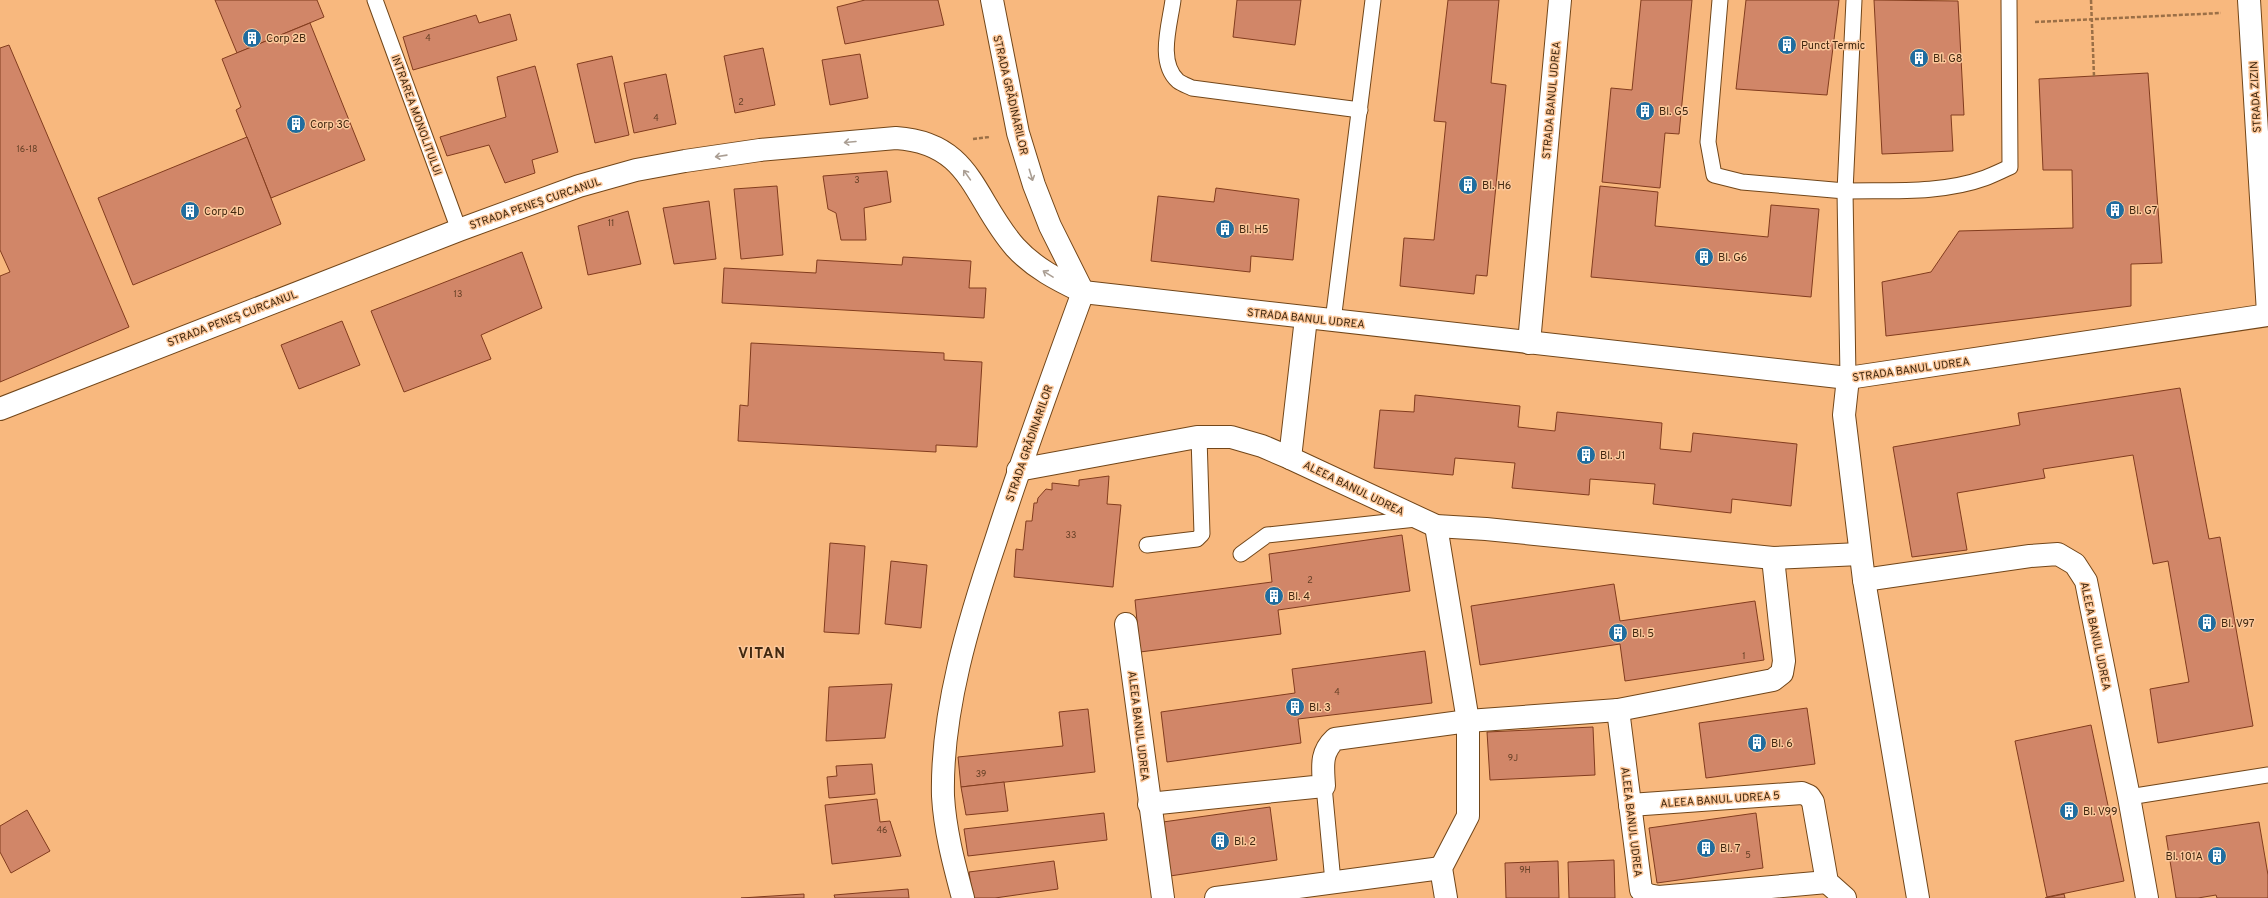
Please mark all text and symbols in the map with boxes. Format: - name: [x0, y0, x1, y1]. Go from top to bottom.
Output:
- building icon: Corp 2B: [241, 27, 263, 49]
- place label: Corp 2B: [266, 32, 306, 46]
- house number: 4: [425, 33, 431, 44]
- street label: STRADA GRĂDINARILOR: [989, 34, 1032, 157]
- building icon: Punct Termic: [1776, 34, 1798, 56]
- place label: Punct Termic: [1801, 39, 1865, 53]
- street label: STRADA BANUL UDREA: [1540, 41, 1564, 160]
- building icon: Bl. G8: [1908, 47, 1930, 69]
- place label: Bl. G8: [1933, 52, 1962, 66]
- street label: INTRAREA MONOLITULUI: [388, 53, 444, 178]
- street label: STRADA ZIZIN: [2247, 61, 2265, 133]
- house number: 2: [738, 97, 744, 108]
- building icon: Bl. G5: [1634, 100, 1656, 122]
- place label: Bl. G5: [1659, 105, 1689, 119]
- building icon: Corp 3C: [285, 113, 307, 135]
- house number: 4: [653, 113, 659, 124]
- place label: Corp 3C: [310, 118, 350, 132]
- one-way arrow: [844, 138, 857, 146]
- house number: 16-18: [16, 144, 38, 155]
- one-way arrow: [715, 152, 728, 160]
- one-way arrow: [1028, 168, 1035, 181]
- one-way arrow: [962, 170, 971, 181]
- building icon: Bl. H6: [1457, 174, 1479, 196]
- street label: STRADA PENEȘ CURCANUL: [468, 175, 603, 233]
- house number: 3: [854, 175, 860, 186]
- place label: Bl. H6: [1482, 179, 1511, 193]
- building icon: Bl. G7: [2104, 199, 2126, 221]
- building icon: Corp 4D: [179, 200, 201, 222]
- place label: Bl. G7: [2129, 204, 2158, 218]
- place label: Corp 4D: [204, 205, 245, 219]
- house number: 11: [608, 218, 614, 229]
- building icon: Bl. H5: [1214, 218, 1236, 240]
- place label: Bl. H5: [1239, 223, 1269, 237]
- building icon: Bl. G6: [1693, 246, 1715, 268]
- place label: Bl. G6: [1718, 251, 1747, 265]
- one-way arrow: [1043, 270, 1054, 278]
- street label: STRADA PENEȘ CURCANUL: [165, 288, 299, 350]
- house number: 13: [454, 289, 462, 300]
- street label: STRADA BANUL UDREA: [1246, 306, 1365, 332]
- street label: STRADA BANUL UDREA: [1852, 355, 1971, 385]
- street label: STRADA GRĂDINARILOR: [1002, 383, 1057, 504]
- building icon: Bl. J1: [1575, 444, 1597, 466]
- place label: Bl. J1: [1600, 449, 1625, 463]
- street label: ALEEA BANUL UDREA: [1301, 458, 1406, 519]
- house number: 33: [1066, 530, 1076, 541]
- house number: 2: [1307, 575, 1313, 586]
- street label: ALEEA BANUL UDREA: [2077, 581, 2113, 692]
- building icon: Bl. 4: [1263, 585, 1285, 607]
- place label: Bl. 4: [1288, 590, 1310, 604]
- building icon: Bl. V97: [2196, 612, 2218, 634]
- place label: Bl. V97: [2221, 617, 2255, 631]
- building icon: Bl. 5: [1607, 622, 1629, 644]
- place label: Bl. 5: [1632, 627, 1654, 641]
- district label: VITAN: [738, 645, 786, 664]
- house number: 1: [1742, 651, 1746, 662]
- street label: ALEEA BANUL UDREA: [1124, 670, 1152, 782]
- house number: 4: [1334, 687, 1340, 698]
- building icon: Bl. 3: [1284, 696, 1306, 718]
- place label: Bl. 3: [1309, 701, 1331, 715]
- building icon: Bl. 6: [1746, 732, 1768, 754]
- place label: Bl. 6: [1771, 737, 1793, 751]
- house number: 9J: [1508, 753, 1518, 764]
- street label: ALEEA BANUL UDREA: [1617, 766, 1645, 878]
- house number: 39: [976, 769, 986, 780]
- street label: ALEEA BANUL UDREA 5: [1660, 789, 1780, 811]
- building icon: Bl. V99: [2058, 800, 2080, 822]
- place label: Bl. V99: [2083, 805, 2118, 819]
- house number: 46: [877, 825, 887, 836]
- building icon: Bl. 2: [1209, 830, 1231, 852]
- place label: Bl. 2: [1234, 835, 1256, 849]
- building icon: Bl. 7: [1695, 837, 1717, 859]
- place label: Bl. 7: [1720, 842, 1741, 856]
- building icon: Bl. 101A: [2206, 845, 2228, 867]
- house number: 5: [1745, 850, 1751, 861]
- place label: Bl. 101A: [2165, 850, 2203, 864]
- house number: 9H: [1519, 865, 1531, 876]

